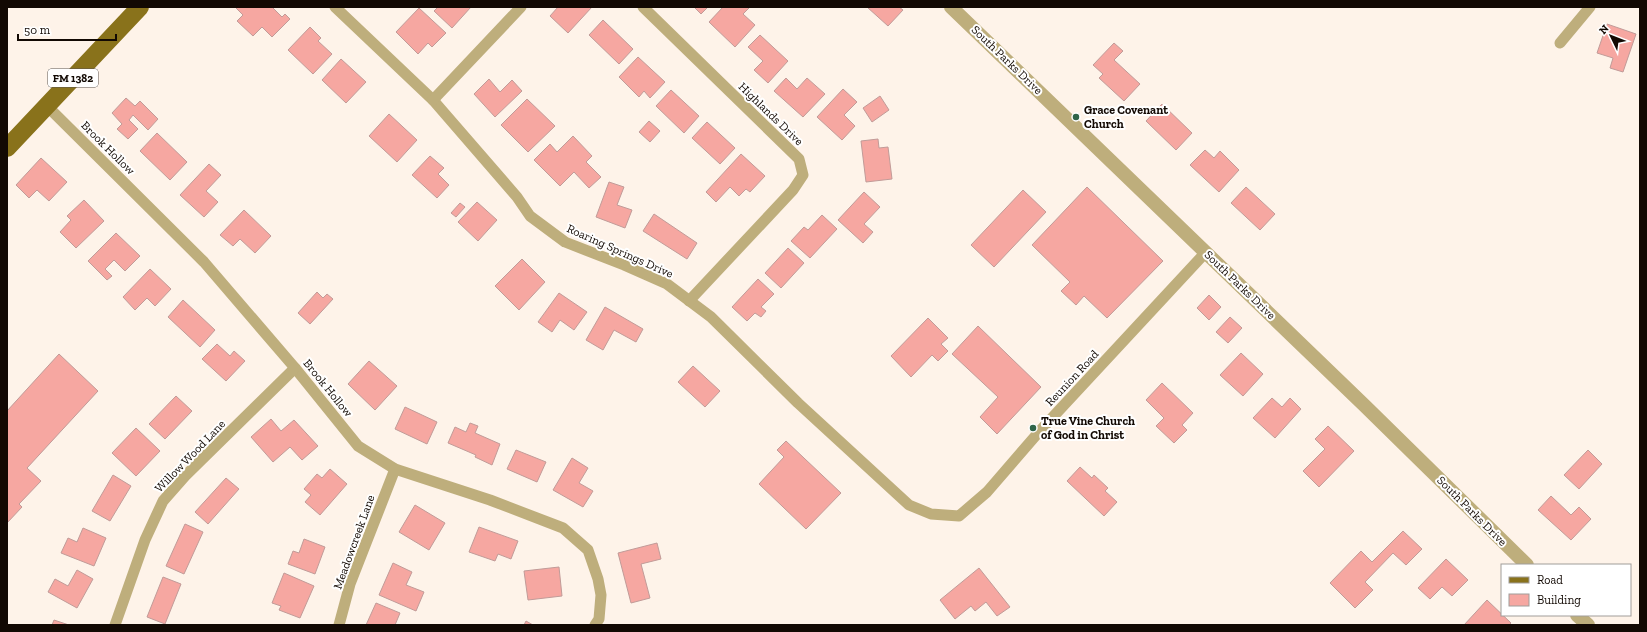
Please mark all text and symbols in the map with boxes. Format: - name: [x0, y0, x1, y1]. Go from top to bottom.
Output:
- scale bar: [18, 16, 116, 42]
- north arrow: [1591, 16, 1631, 56]
- text: N: [1596, 22, 1612, 37]
- text: 50 m: [24, 23, 51, 37]
- street label: South Parks Drive: [969, 23, 1046, 98]
- road number: FM 1382: [48, 69, 98, 87]
- street label: Highlands Drive: [736, 80, 806, 149]
- place label: Grace Covenant Church: [1084, 103, 1168, 131]
- marker: Grace Covenant Church: [1071, 112, 1081, 122]
- street label: Brook Hollow: [78, 118, 138, 178]
- street label: Roaring Springs Drive: [565, 221, 676, 281]
- street label: South Parks Drive: [1202, 248, 1279, 323]
- street label: Reunion Road: [1043, 347, 1102, 409]
- street label: Brook Hollow: [300, 356, 356, 420]
- place label: True Vine Church of God in Christ: [1041, 414, 1135, 442]
- street label: Willow Wood Lane: [152, 417, 228, 495]
- marker: True Vine Church of God in Christ: [1028, 423, 1038, 433]
- street label: South Parks Drive: [1434, 473, 1510, 549]
- street label: Meadowcreek Lane: [330, 493, 378, 591]
- legend: [1501, 564, 1631, 616]
- text: Road: [1537, 573, 1563, 587]
- text: Building: [1537, 593, 1581, 607]

